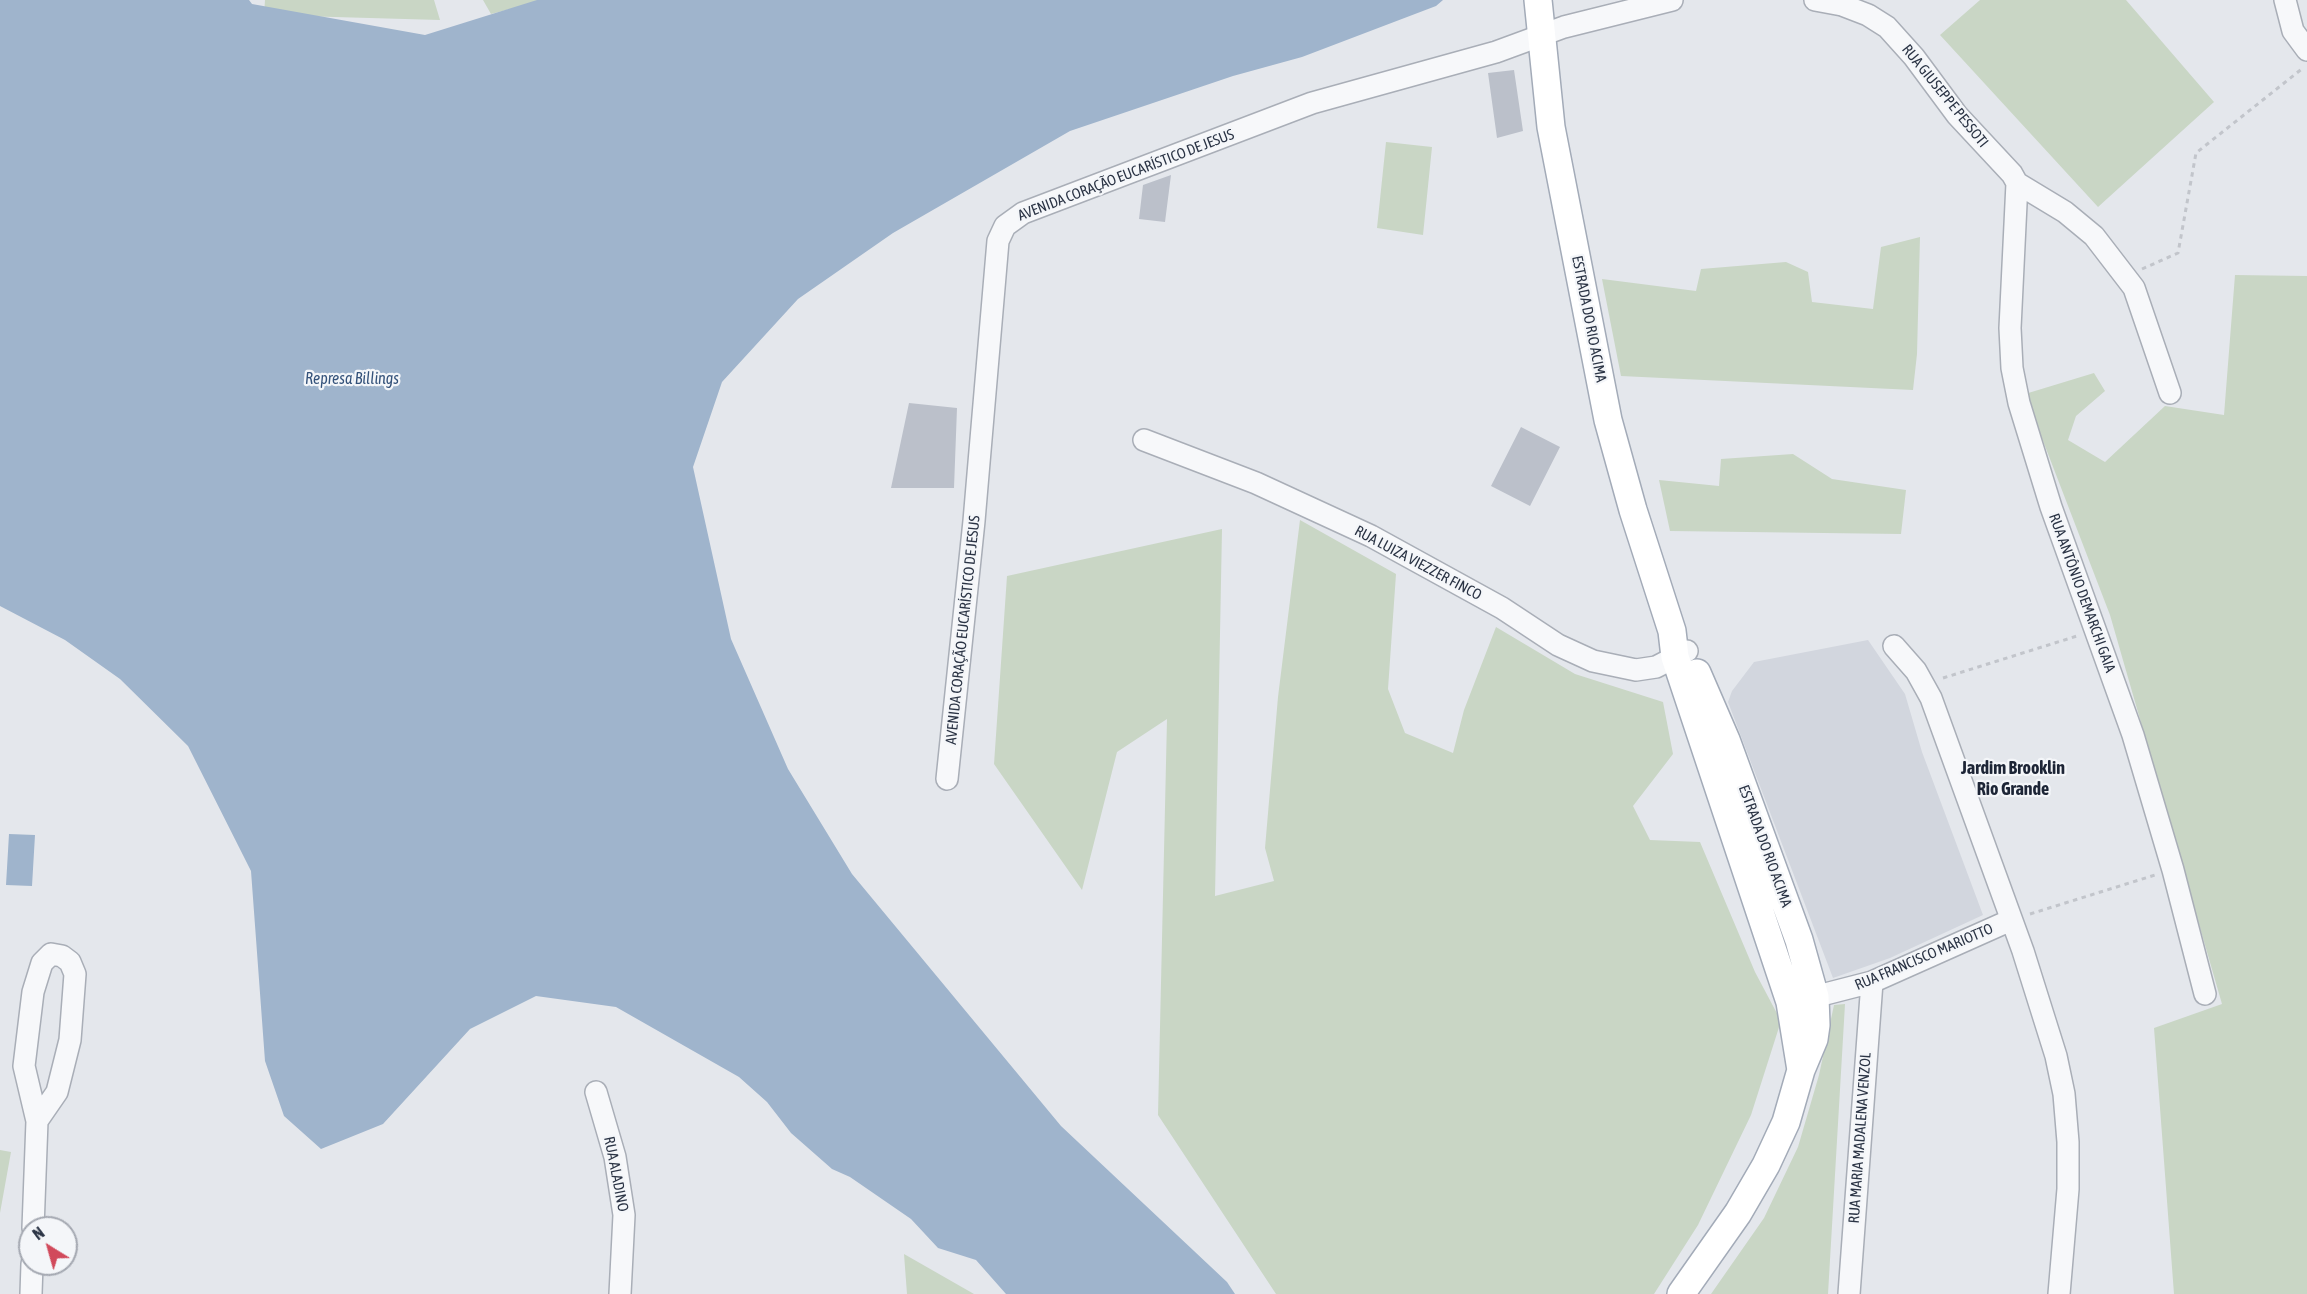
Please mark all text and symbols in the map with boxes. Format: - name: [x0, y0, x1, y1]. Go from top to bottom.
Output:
- street label: RUA GIUSEPPE PESSOTI: [1898, 41, 1992, 151]
- street label: AVENIDA CORAÇÃO EUCARÍSTICO DE JESUS: [1015, 125, 1237, 225]
- street label: ESTRADA DO RIO ACIMA: [1568, 254, 1610, 384]
- water label: Represa Billings: [305, 369, 399, 389]
- street label: RUA ANTÔNIO DEMARCHI GAIA: [2045, 511, 2119, 675]
- street label: AVENIDA CORAÇÃO EUCARÍSTICO DE JESUS: [942, 515, 984, 745]
- street label: RUA LUIZA VIEZZER FINCO: [1351, 522, 1485, 604]
- district label: Jardim Brooklin Rio Grande: [1961, 757, 2065, 800]
- street label: ESTRADA DO RIO ACIMA: [1735, 782, 1795, 910]
- street label: RUA FRANCISCO MARIOTTO: [1852, 920, 1996, 994]
- street label: RUA MARIA MADALENA VENZOL: [1845, 1052, 1875, 1224]
- street label: RUA ALADINO: [600, 1135, 632, 1213]
- north arrow: [18, 1216, 78, 1276]
- text: N: [29, 1223, 48, 1243]

